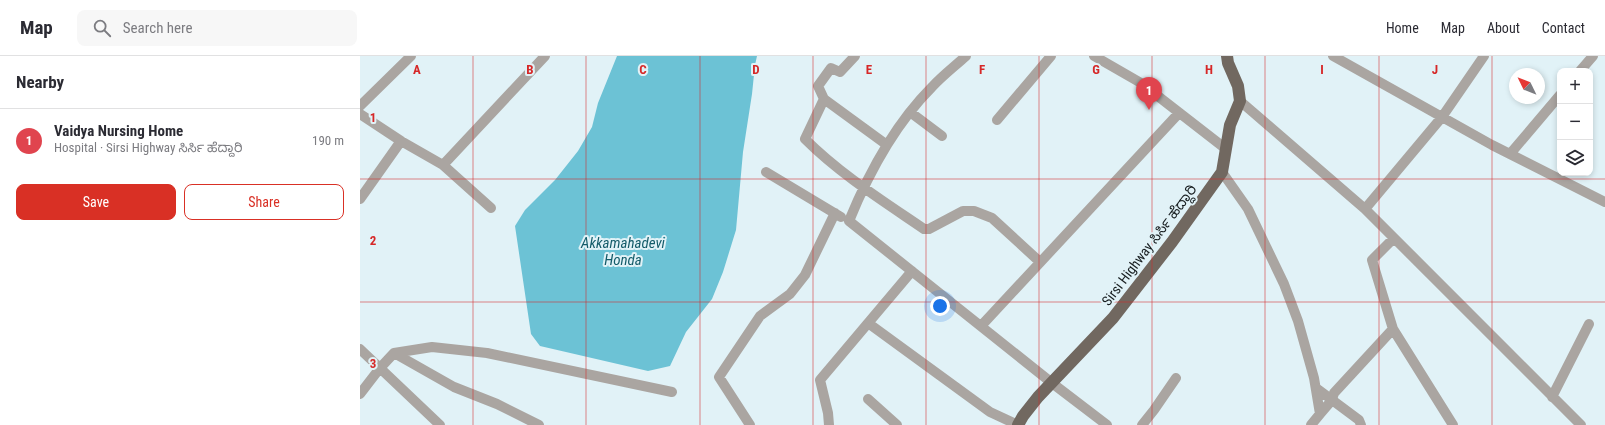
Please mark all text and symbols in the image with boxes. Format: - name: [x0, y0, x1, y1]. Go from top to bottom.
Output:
- search box: [77, 10, 357, 46]
- text: Map: [20, 16, 53, 39]
- icon: search: [91, 17, 113, 39]
- text: Search here: [123, 19, 193, 37]
- text: Home: [1386, 20, 1419, 36]
- text: Map: [1441, 20, 1465, 36]
- text: About: [1487, 20, 1520, 36]
- text: Contact: [1542, 20, 1585, 36]
- text: A: [413, 62, 421, 77]
- text: B: [526, 62, 534, 77]
- text: C: [639, 62, 647, 77]
- text: D: [752, 62, 760, 77]
- text: E: [866, 62, 873, 77]
- text: F: [979, 62, 985, 77]
- text: G: [1092, 62, 1100, 77]
- text: H: [1205, 62, 1213, 77]
- text: I: [1320, 62, 1324, 77]
- text: J: [1432, 62, 1438, 77]
- north arrow: [1509, 68, 1545, 104]
- map controls: [1557, 68, 1593, 176]
- button: +: [1557, 68, 1593, 104]
- text: Nearby: [16, 72, 64, 92]
- pin: 1: [1136, 77, 1162, 110]
- button: −: [1557, 104, 1593, 140]
- text: 1: [370, 110, 376, 125]
- text: Vaidya Nursing Home: [54, 122, 183, 140]
- text: 1: [26, 133, 32, 148]
- text: 190 m: [312, 133, 344, 148]
- text: Hospital · Sirsi Highway ಸಿರ್ಸಿ ಹೆದ್ದಾರಿ: [54, 140, 243, 155]
- button: layers: [1557, 140, 1593, 176]
- street label: Sirsi Highway ಸಿರ್ಸಿ ಹೆದ್ದಾರಿ: [1098, 182, 1202, 310]
- button: Save: [16, 184, 176, 220]
- button: Share: [184, 184, 344, 220]
- text: 2: [370, 233, 377, 248]
- water label: Akkamahadevi Honda: [580, 234, 666, 269]
- your location: [930, 296, 950, 316]
- text: 3: [370, 356, 376, 371]

